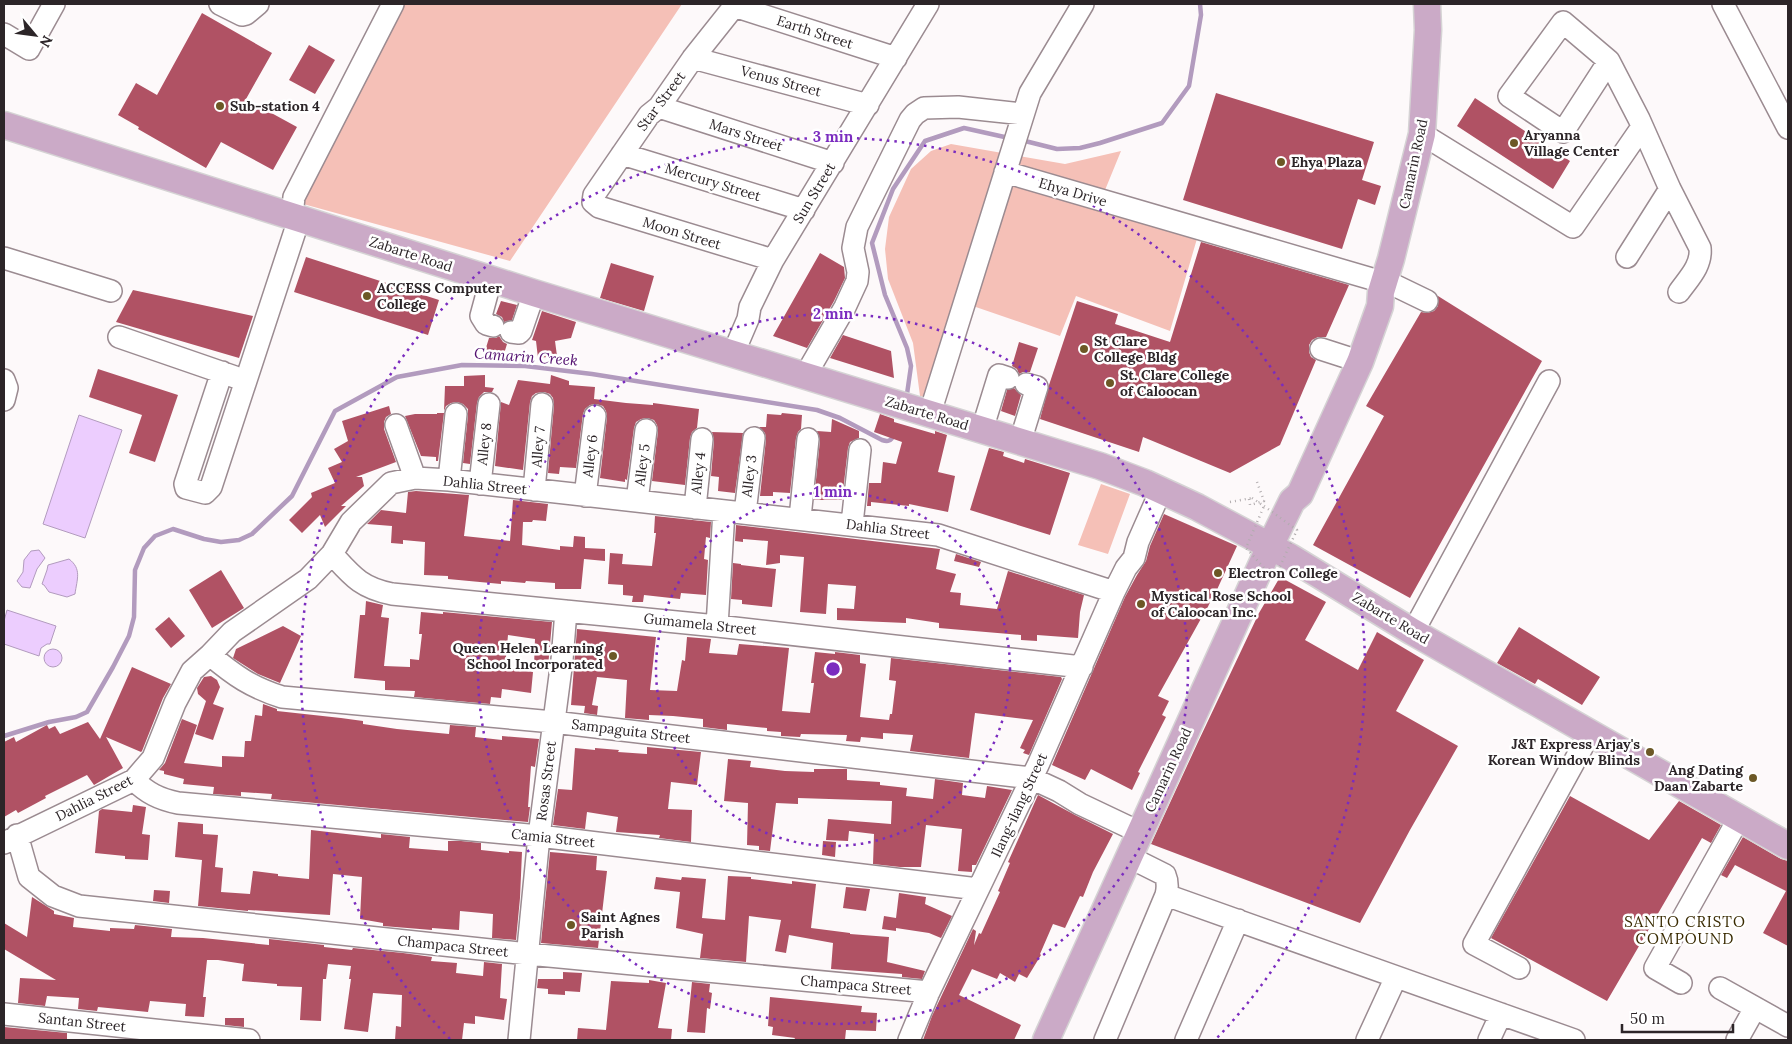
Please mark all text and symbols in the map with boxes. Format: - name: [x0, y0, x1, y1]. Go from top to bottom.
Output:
- north arrow: [10, 10, 60, 60]
- street label: Earth Street: [775, 11, 856, 53]
- text: N: [36, 32, 57, 51]
- street label: Venus Street: [738, 61, 824, 101]
- street label: Star Street: [633, 67, 690, 134]
- place label: Sub-station 4: [230, 97, 320, 115]
- marker: Sub-station 4: [214, 100, 226, 112]
- street label: Mars Street: [707, 115, 785, 155]
- street label: Camarin Road: [1395, 117, 1431, 211]
- place label: Aryanna Village Center: [1524, 126, 1619, 160]
- text: 3 min: [813, 127, 854, 146]
- marker: Aryanna Village Center: [1508, 137, 1520, 149]
- place label: Ehya Plaza: [1291, 153, 1363, 171]
- marker: Ehya Plaza: [1275, 156, 1287, 168]
- street label: Mercury Street: [663, 159, 764, 205]
- street label: Sun Street: [789, 159, 840, 227]
- street label: Ehya Drive: [1037, 174, 1110, 210]
- street label: Moon Street: [641, 213, 724, 254]
- street label: Zabarte Road: [367, 232, 455, 276]
- place label: ACCESS Computer College: [377, 279, 502, 313]
- marker: ACCESS Computer College: [361, 290, 373, 302]
- text: 2 min: [813, 304, 854, 323]
- place label: St Clare College Bldg: [1094, 332, 1178, 366]
- water label: Camarin Creek: [474, 343, 579, 370]
- marker: St Clare College Bldg: [1078, 343, 1090, 355]
- place label: St. Clare College of Caloocan: [1120, 366, 1230, 400]
- marker: St. Clare College of Caloocan: [1104, 377, 1116, 389]
- street label: Zabarte Road: [883, 392, 971, 434]
- street label: Alley 8: [473, 422, 495, 467]
- street label: Alley 7: [527, 425, 549, 469]
- street label: Alley 6: [578, 434, 602, 479]
- street label: Alley 5: [630, 443, 654, 488]
- street label: Alley 4: [687, 450, 709, 496]
- street label: Alley 3: [737, 453, 761, 499]
- street label: Dahlia Street: [442, 472, 528, 498]
- text: 1 min: [814, 482, 853, 501]
- street label: Dahlia Street: [845, 515, 932, 543]
- place label: Electron College: [1228, 564, 1338, 582]
- marker: Electron College: [1212, 567, 1224, 579]
- place label: Mystical Rose School of Caloocan Inc.: [1151, 587, 1292, 621]
- street label: Zabarte Road: [1349, 588, 1433, 648]
- marker: Mystical Rose School of Caloocan Inc.: [1135, 598, 1147, 610]
- street label: Gumamela Street: [643, 609, 758, 639]
- place label: Queen Helen Learning School Incorporated: [453, 639, 604, 673]
- marker: Queen Helen Learning School Incorporated: [607, 650, 619, 662]
- centre of rings: [824, 660, 842, 678]
- street label: Sampaguita Street: [571, 715, 692, 747]
- street label: Camarin Road: [1141, 725, 1195, 815]
- place label: J&T Express Arjay's Korean Window Blinds: [1488, 735, 1640, 769]
- street label: Rosas Street: [532, 739, 560, 822]
- marker: J&T Express Arjay's Korean Window Blinds: [1644, 746, 1656, 758]
- street label: Ilang-ilang Street: [987, 749, 1051, 860]
- place label: Ang Dating Daan Zabarte: [1654, 761, 1744, 795]
- street label: Dahlia Street: [52, 771, 136, 825]
- marker: Ang Dating Daan Zabarte: [1747, 772, 1759, 784]
- street label: Camia Street: [510, 825, 596, 851]
- place label: Saint Agnes Parish: [581, 908, 660, 942]
- district label: SANTO CRISTO COMPOUND: [1624, 912, 1746, 948]
- marker: Saint Agnes Parish: [565, 919, 577, 931]
- street label: Champaca Street: [397, 931, 510, 961]
- street label: Champaca Street: [800, 971, 913, 999]
- scale bar: [1622, 1002, 1733, 1034]
- street label: Santan Street: [37, 1008, 127, 1036]
- text: 50 m: [1630, 1009, 1665, 1028]

